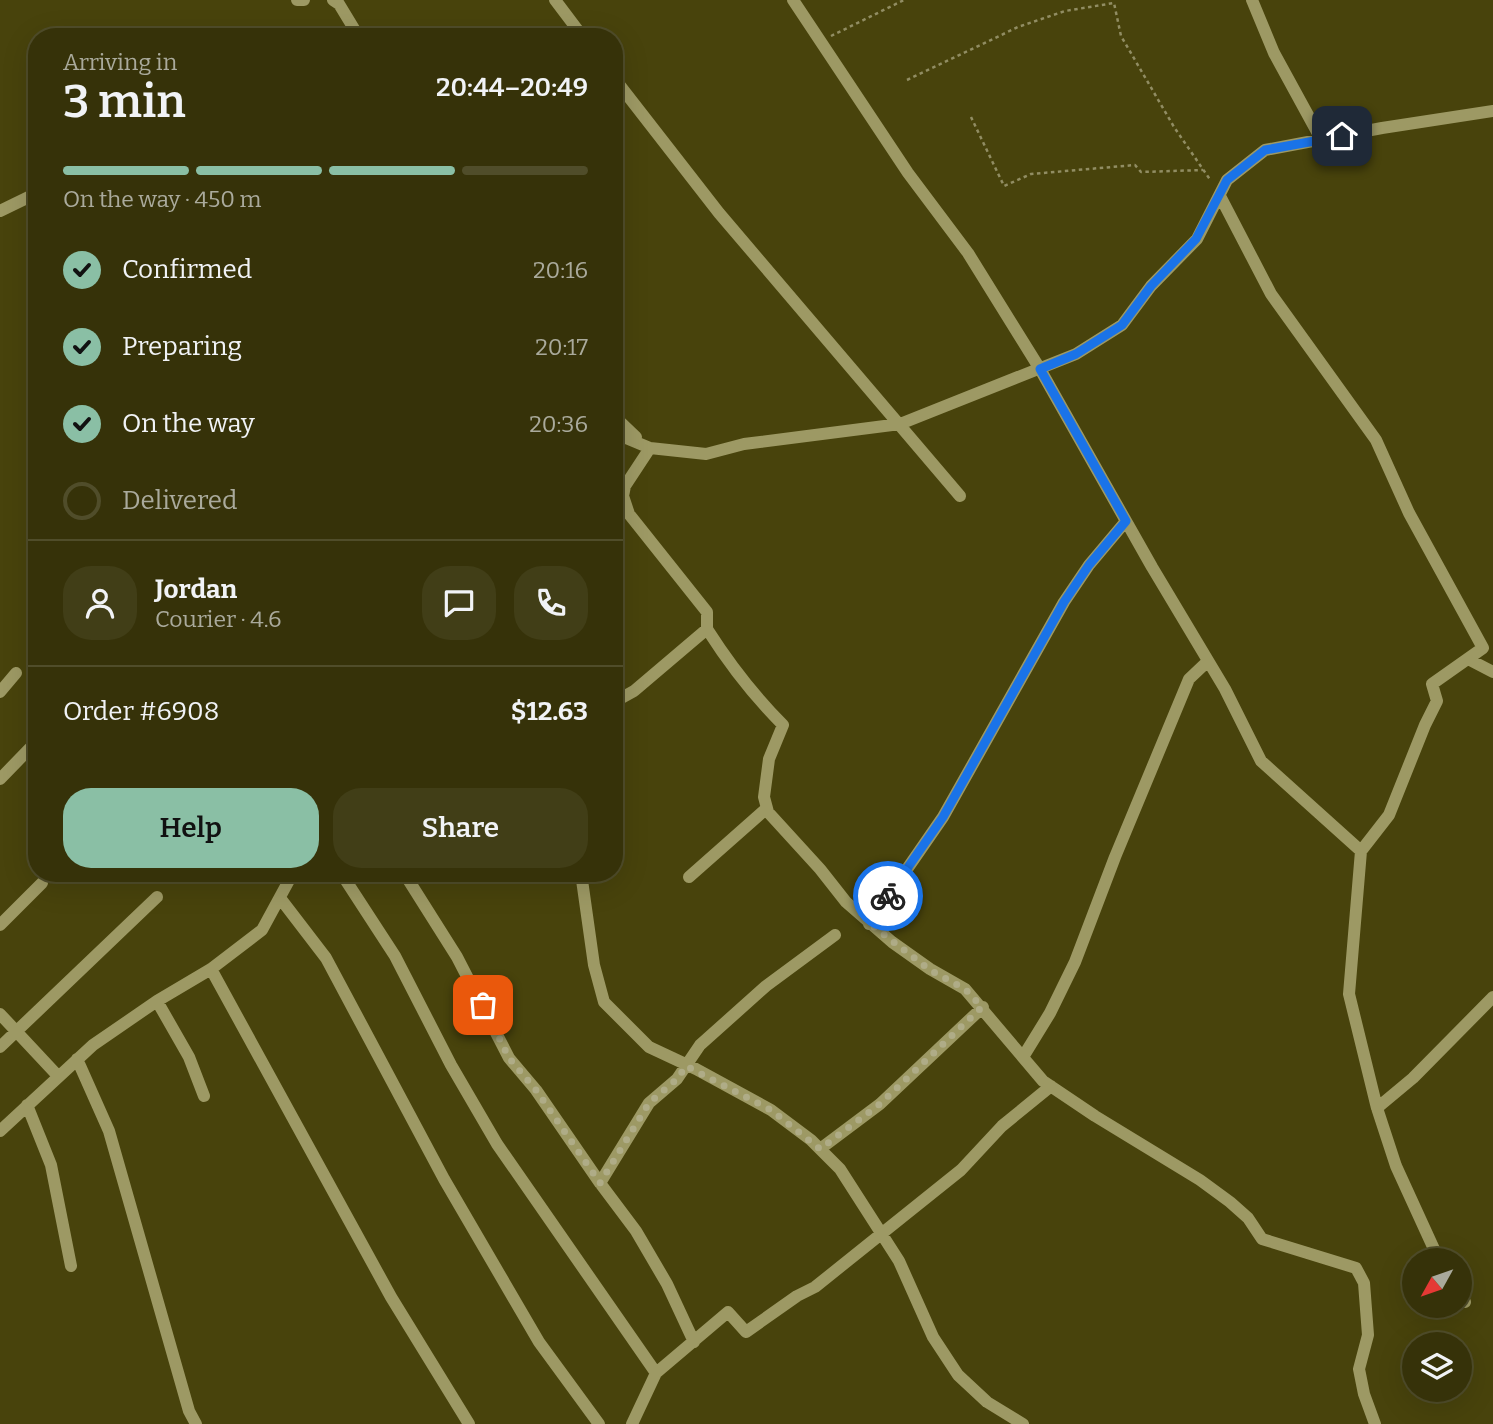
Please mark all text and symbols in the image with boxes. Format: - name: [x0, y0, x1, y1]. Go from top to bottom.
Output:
- text: Arriving in: [63, 48, 177, 76]
- text: 20:44–20:49: [436, 72, 588, 103]
- text: 3 min: [63, 74, 186, 129]
- pin: [1312, 106, 1372, 166]
- icon: home: [1323, 117, 1361, 155]
- text: On the way · 450 m: [63, 185, 262, 213]
- icon: check: [63, 251, 101, 289]
- text: Confirmed: [122, 254, 252, 285]
- text: 20:16: [533, 256, 588, 284]
- icon: check: [63, 328, 101, 366]
- text: Preparing: [122, 331, 242, 362]
- text: 20:17: [535, 333, 588, 361]
- icon: check: [63, 405, 101, 443]
- text: On the way: [122, 408, 255, 439]
- text: 20:36: [529, 410, 588, 438]
- text: Delivered: [122, 485, 237, 516]
- button: person: [63, 566, 137, 640]
- button: chat: [422, 566, 496, 640]
- button: phone: [514, 566, 588, 640]
- text: Jordan: [155, 574, 237, 605]
- text: Courier · 4.6: [155, 605, 282, 633]
- text: Order #6908: [63, 696, 219, 727]
- text: $12.63: [511, 696, 588, 727]
- button: Help: [63, 788, 319, 868]
- button: Share: [333, 788, 588, 868]
- courier: [853, 861, 923, 931]
- icon: bike: [869, 877, 907, 915]
- pin: [453, 975, 513, 1035]
- icon: bag: [464, 986, 502, 1024]
- north arrow: [1402, 1248, 1472, 1318]
- map controls: [1402, 1248, 1472, 1402]
- button: layers: [1402, 1332, 1472, 1402]

